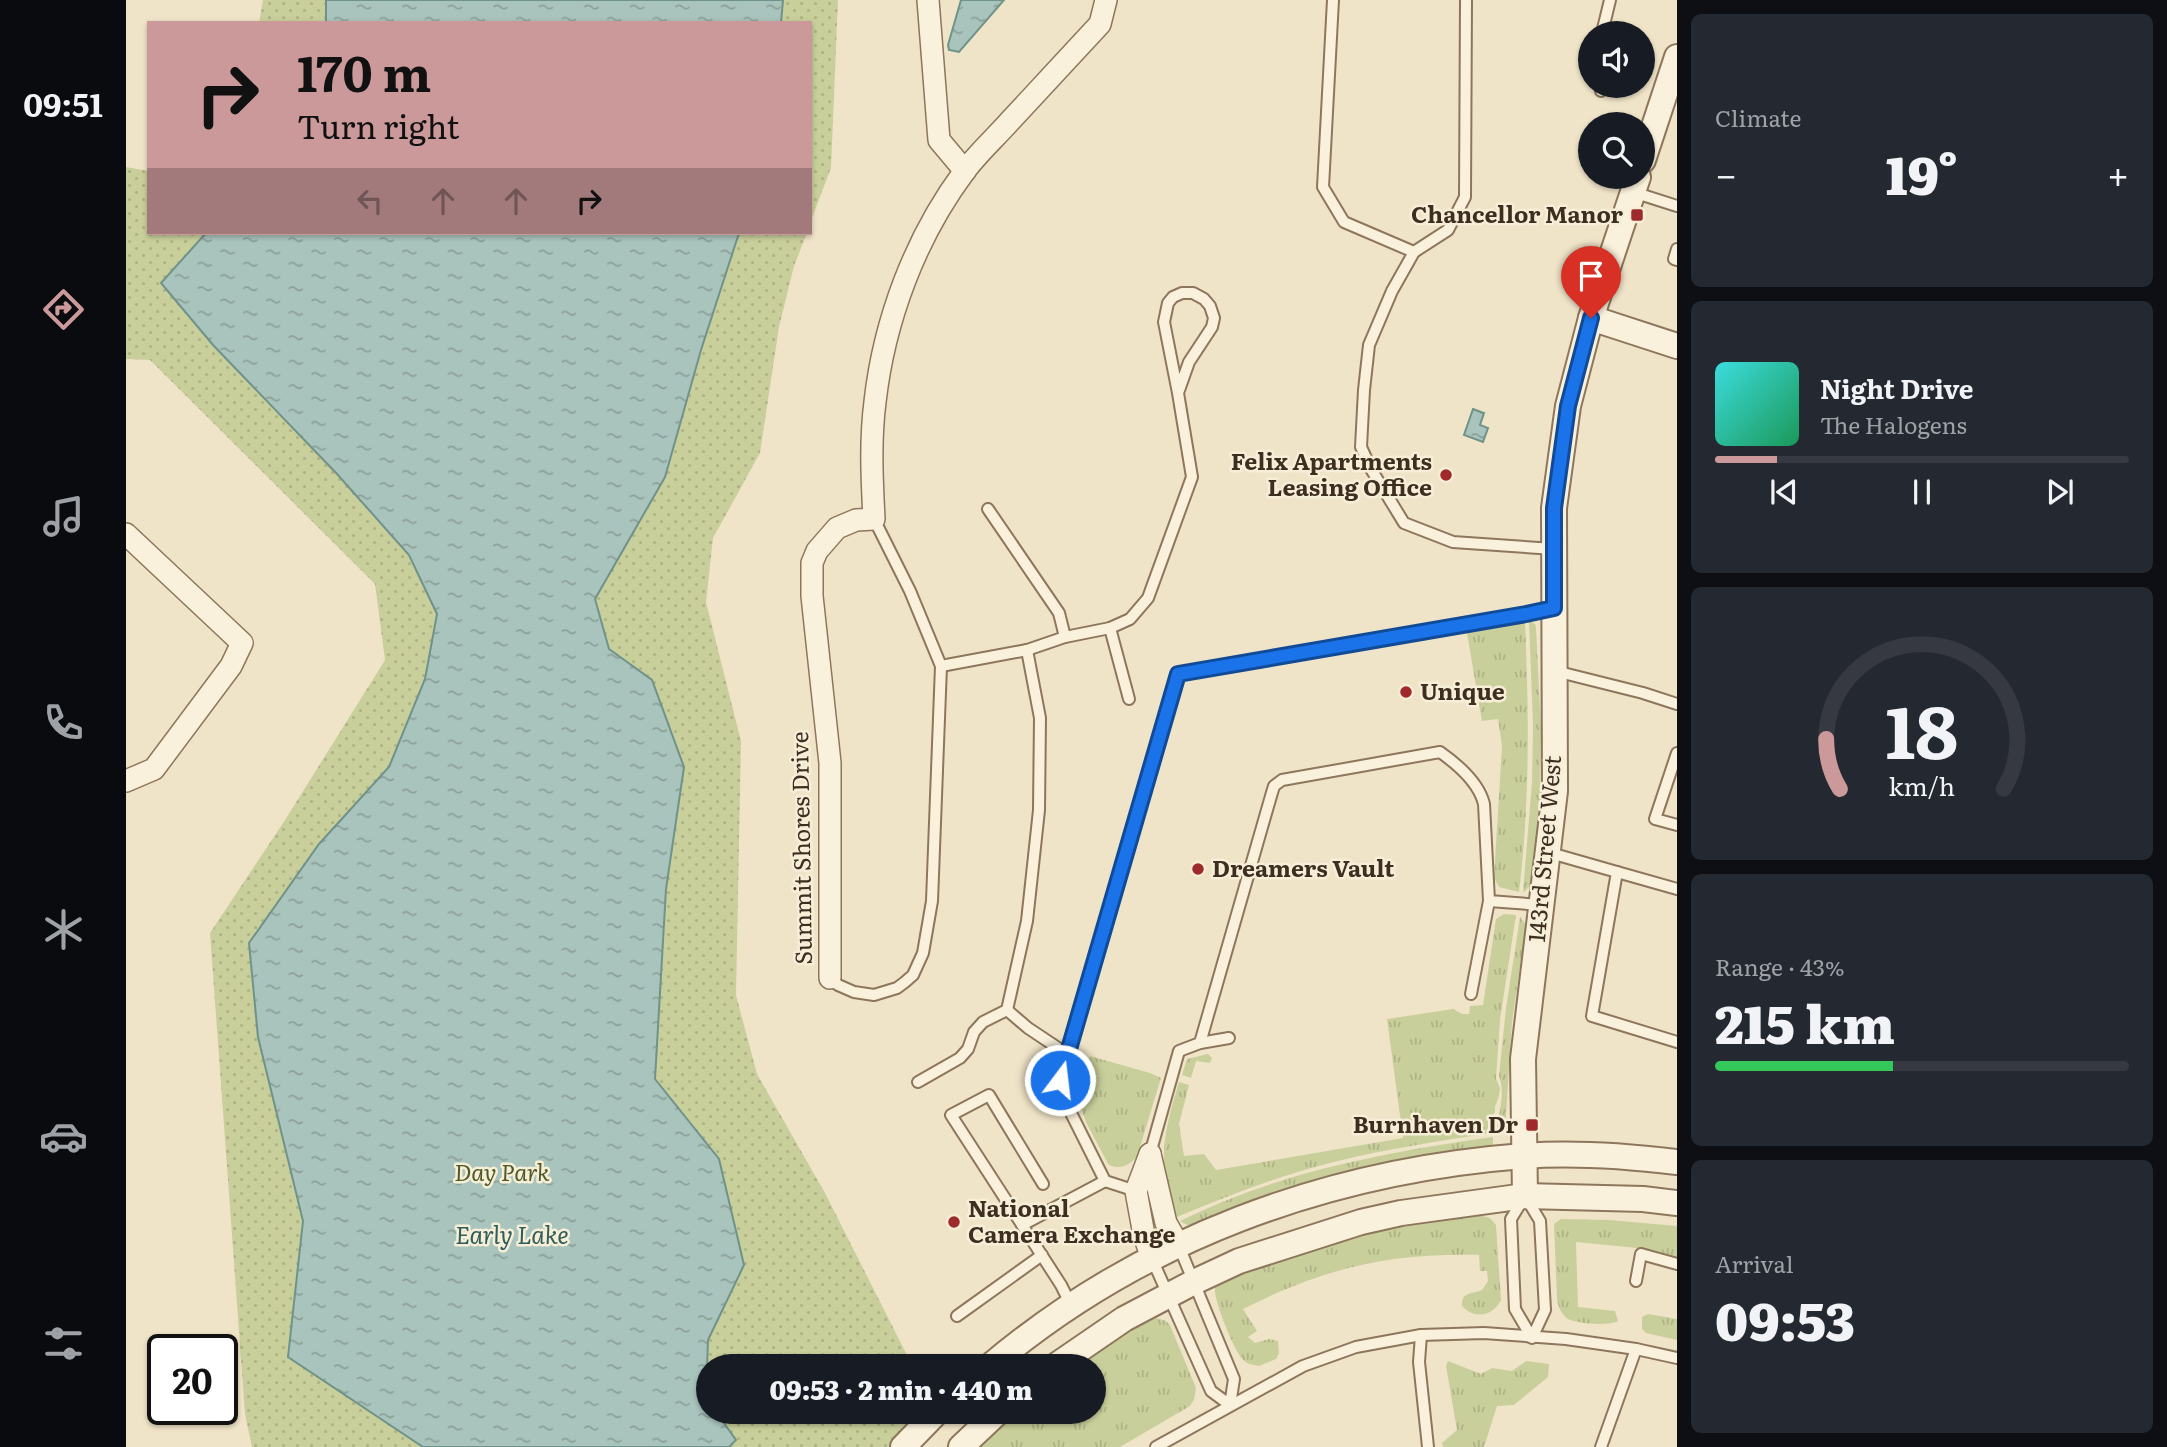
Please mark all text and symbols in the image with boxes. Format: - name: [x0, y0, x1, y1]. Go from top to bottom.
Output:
- map controls: [1578, 21, 1655, 189]
- button: sound: [1578, 21, 1655, 98]
- text: 170 m: [297, 34, 431, 107]
- icon: right: [182, 49, 273, 140]
- text: 09:51: [23, 79, 103, 127]
- text: Climate: [1715, 100, 1801, 134]
- text: Turn right: [297, 101, 459, 149]
- button: search: [1578, 112, 1655, 189]
- text: 19°: [1886, 134, 1958, 211]
- text: −: [1715, 144, 1737, 201]
- text: +: [2107, 144, 2129, 201]
- icon: left: [351, 182, 389, 220]
- icon: ahead: [424, 182, 462, 220]
- icon: ahead: [497, 182, 535, 220]
- icon: right: [570, 182, 608, 220]
- place label: Chancellor Manor: [1411, 196, 1624, 230]
- marker: Chancellor Manor: [1629, 207, 1645, 223]
- pin: [1561, 246, 1621, 318]
- icon: arrive: [1572, 257, 1610, 295]
- icon: directions: [39, 285, 88, 334]
- text: Night Drive: [1820, 368, 1974, 407]
- text: The Halogens: [1820, 407, 1967, 441]
- place label: Felix Apartments Leasing Office: [1231, 443, 1432, 503]
- marker: Felix Apartments Leasing Office: [1438, 467, 1454, 483]
- icon: previous: [1765, 473, 1803, 511]
- icon: pause: [1903, 473, 1941, 511]
- icon: next: [2041, 473, 2079, 511]
- icon: music: [39, 492, 88, 541]
- place label: Unique: [1420, 673, 1505, 707]
- text: 18: [1885, 674, 1959, 782]
- marker: Unique: [1398, 684, 1414, 700]
- icon: phone: [39, 698, 88, 747]
- street label: Summit Shores Drive: [781, 731, 819, 965]
- street label: 143rd Street West: [1518, 753, 1568, 944]
- text: km/h: [1889, 767, 1955, 804]
- place label: Dreamers Vault: [1212, 850, 1394, 884]
- marker: Dreamers Vault: [1190, 861, 1206, 877]
- icon: climate: [39, 905, 88, 954]
- text: Range · 43%: [1715, 949, 1845, 983]
- text: 215 km: [1715, 983, 1895, 1060]
- position arrow: [1023, 1043, 1097, 1117]
- place label: Burnhaven Dr: [1353, 1106, 1519, 1140]
- icon: car: [39, 1112, 88, 1161]
- marker: Burnhaven Dr: [1524, 1117, 1540, 1133]
- park label: Day Park: [454, 1154, 550, 1188]
- place label: National Camera Exchange: [968, 1190, 1175, 1250]
- marker: National Camera Exchange: [946, 1214, 962, 1230]
- water label: Early Lake: [455, 1216, 569, 1251]
- text: Arrival: [1715, 1246, 1794, 1280]
- text: 09:53: [1715, 1280, 1855, 1357]
- icon: filters: [39, 1319, 88, 1368]
- speed limit sign: 20: [147, 1334, 238, 1425]
- text: 09:53 · 2 min · 440 m: [769, 1369, 1033, 1408]

